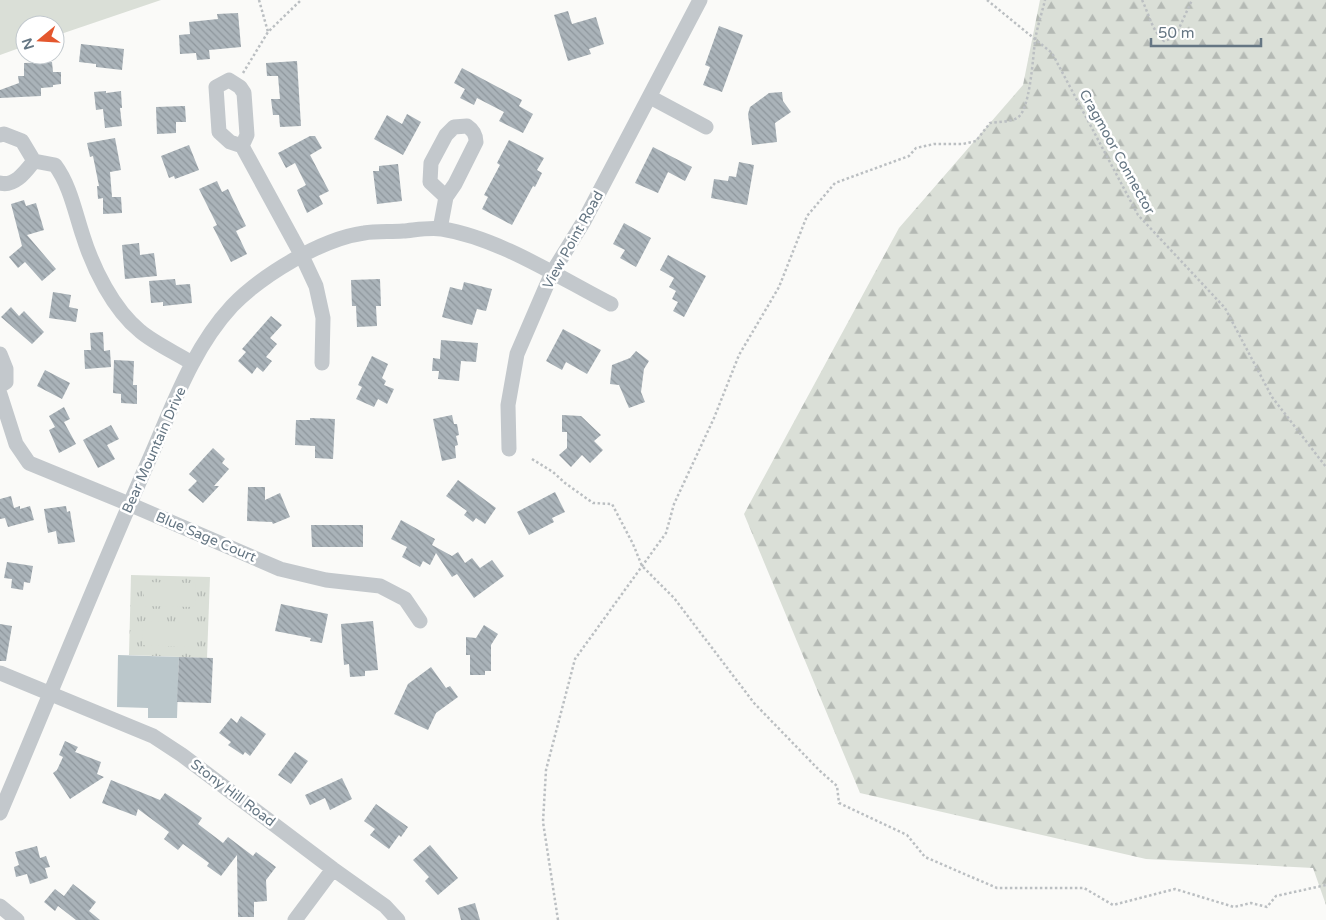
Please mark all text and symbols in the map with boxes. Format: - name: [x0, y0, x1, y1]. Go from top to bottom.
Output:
- north arrow: [15, 15, 65, 65]
- scale bar: [1151, 15, 1261, 47]
- text: 50 m: [1158, 24, 1195, 42]
- text: N: [18, 36, 38, 52]
- street label: Cragmoor Connector: [1076, 87, 1159, 218]
- street label: View Point Road: [539, 188, 607, 292]
- street label: Bear Mountain Drive: [118, 384, 190, 516]
- street label: Blue Sage Court: [153, 508, 259, 566]
- street label: Stony Hill Road: [187, 756, 279, 830]

